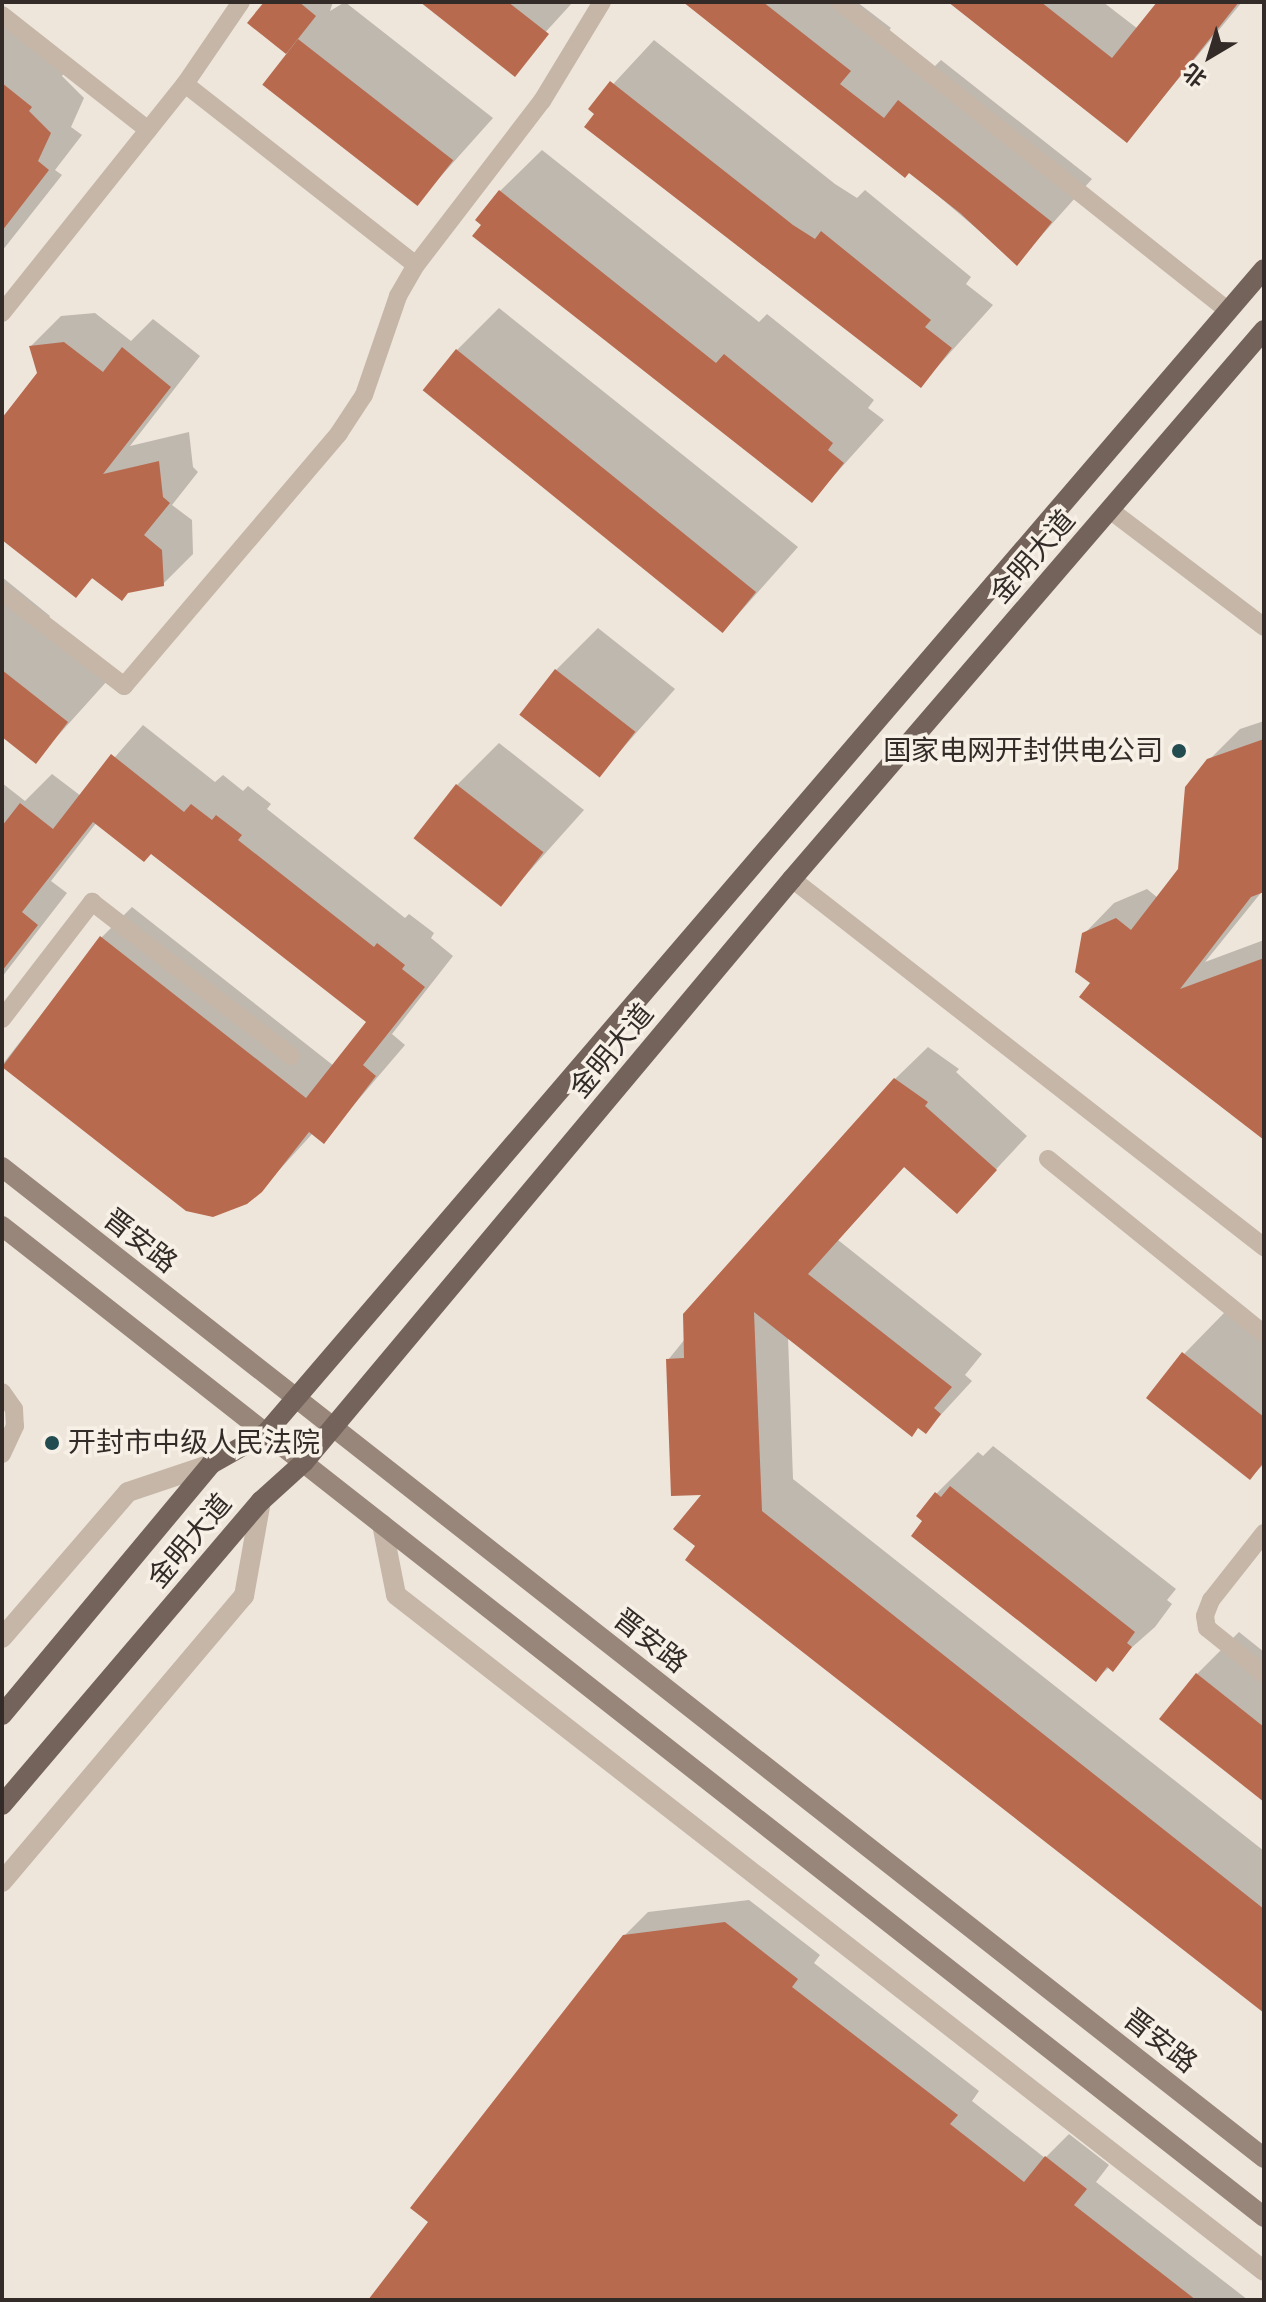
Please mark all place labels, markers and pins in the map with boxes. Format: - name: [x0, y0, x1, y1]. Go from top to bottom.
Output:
- place label: 国家电网开封供电公司: [883, 734, 1163, 768]
- marker: 国家电网开封供电公司: [1170, 742, 1188, 760]
- place label: 开封市中级人民法院: [68, 1426, 320, 1460]
- marker: 开封市中级人民法院: [43, 1434, 61, 1452]

